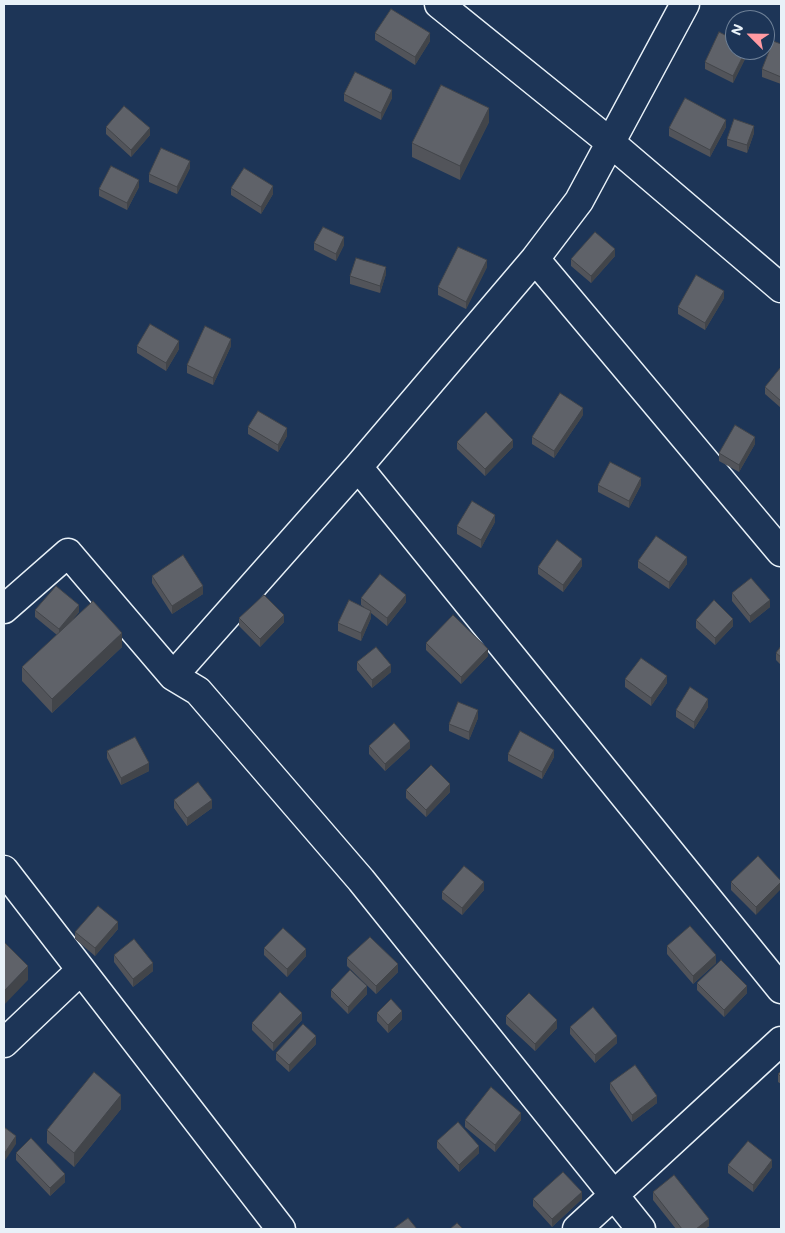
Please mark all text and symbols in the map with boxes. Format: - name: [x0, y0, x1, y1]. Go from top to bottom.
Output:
- north arrow: [725, 10, 775, 60]
- text: N: [726, 21, 747, 38]

